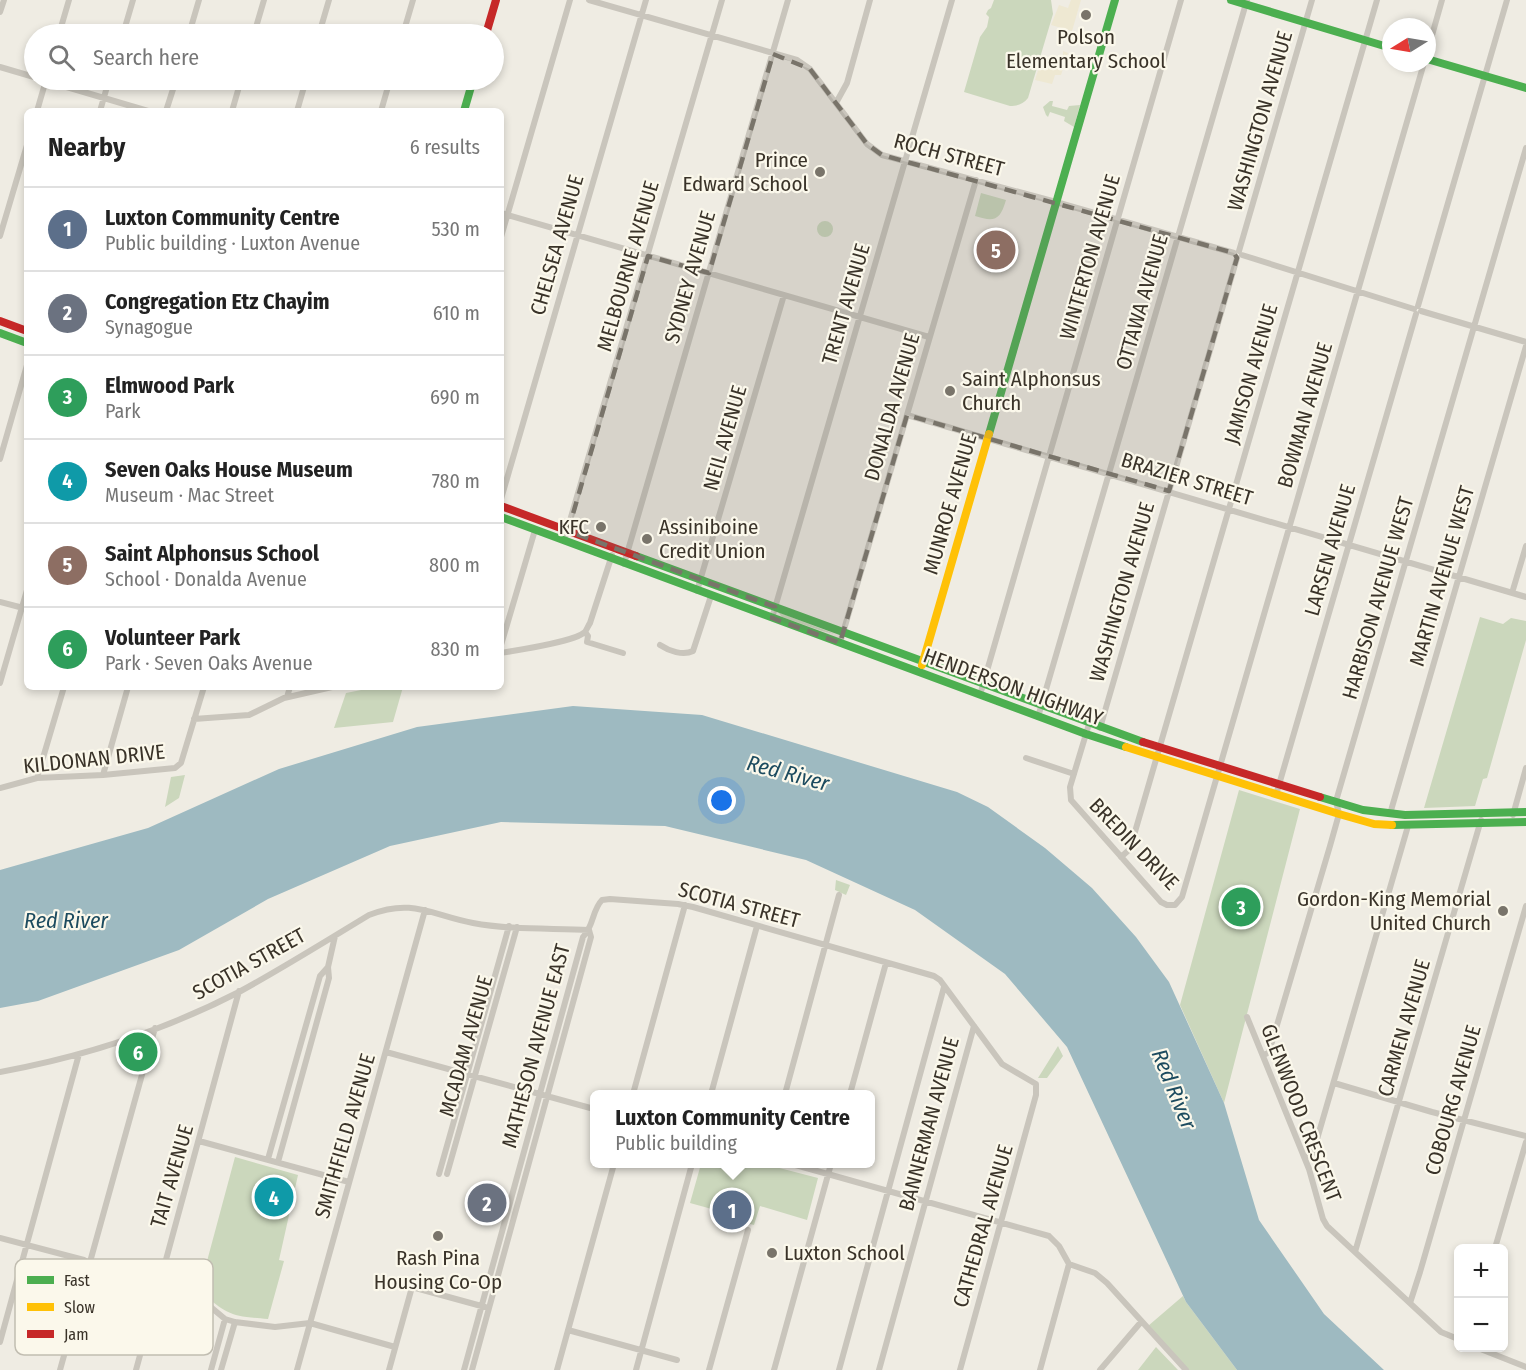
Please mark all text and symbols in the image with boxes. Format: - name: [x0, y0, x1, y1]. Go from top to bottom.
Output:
- marker: Polson Elementary School: [1079, 8, 1093, 22]
- north arrow: [1382, 18, 1436, 72]
- search box: [24, 24, 504, 90]
- place label: Polson Elementary School: [1006, 24, 1166, 74]
- street label: WASHINGTON AVENUE: [1222, 28, 1298, 214]
- icon: search: [45, 41, 78, 74]
- text: Search here: [93, 44, 199, 71]
- street label: ROCH STREET: [891, 128, 1007, 182]
- text: Nearby: [48, 132, 125, 163]
- text: 6 results: [410, 135, 480, 159]
- place label: Prince Edward School: [683, 147, 808, 197]
- marker: Prince Edward School: [813, 165, 827, 179]
- street label: WINTERTON AVENUE: [1054, 171, 1126, 343]
- street label: CHELSEA AVENUE: [525, 172, 589, 318]
- street label: MELBOURNE AVENUE: [591, 178, 665, 354]
- text: Luxton Community Centre: [105, 204, 340, 231]
- street label: SYDNEY AVENUE: [659, 208, 721, 346]
- text: 1: [63, 217, 72, 241]
- text: 530 m: [431, 217, 480, 241]
- pin: 5: [976, 228, 1016, 272]
- text: Public building · Luxton Avenue: [105, 231, 360, 255]
- street label: OTTAWA AVENUE: [1110, 231, 1174, 373]
- street label: TRENT AVENUE: [816, 240, 876, 367]
- text: Congregation Etz Chayim: [105, 288, 330, 315]
- text: 2: [63, 301, 72, 325]
- text: 610 m: [433, 301, 480, 325]
- street label: JAMISON AVENUE: [1219, 301, 1283, 447]
- text: Synagogue: [105, 315, 193, 339]
- street label: DONALDA AVENUE: [858, 330, 926, 484]
- street label: BOWMAN AVENUE: [1272, 339, 1338, 491]
- place label: Saint Alphonsus Church: [962, 366, 1101, 416]
- text: Elmwood Park: [105, 372, 234, 399]
- street label: NEIL AVENUE: [698, 382, 752, 494]
- marker: Saint Alphonsus Church: [943, 384, 957, 398]
- text: 3: [63, 385, 72, 409]
- text: 690 m: [430, 385, 480, 409]
- text: Park: [105, 399, 141, 423]
- street label: MUNROE AVENUE: [917, 430, 983, 578]
- street label: BRAZIER STREET: [1118, 447, 1256, 511]
- text: Seven Oaks House Museum: [105, 456, 353, 483]
- text: 4: [62, 469, 73, 493]
- text: 780 m: [432, 469, 480, 493]
- street label: LARSEN AVENUE: [1299, 481, 1361, 619]
- text: Museum · Mac Street: [105, 483, 274, 507]
- street label: MARTIN AVENUE WEST: [1404, 483, 1480, 669]
- street label: HARBISON AVENUE WEST: [1337, 493, 1419, 702]
- street label: WASHINGTON AVENUE: [1084, 499, 1160, 685]
- place label: KFC: [558, 514, 589, 540]
- place label: Assiniboine Credit Union: [659, 514, 766, 564]
- marker: KFC: [594, 520, 608, 534]
- marker: Assiniboine Credit Union: [640, 532, 654, 546]
- text: Saint Alphonsus School: [105, 540, 319, 567]
- text: 5: [63, 553, 72, 577]
- text: 800 m: [429, 553, 480, 577]
- text: School · Donalda Avenue: [105, 567, 307, 591]
- text: Volunteer Park: [105, 624, 240, 651]
- text: 6: [62, 637, 73, 661]
- text: 830 m: [430, 637, 480, 661]
- street label: HENDERSON HIGHWAY: [920, 642, 1107, 732]
- text: Park · Seven Oaks Avenue: [105, 651, 313, 675]
- street label: KILDONAN DRIVE: [22, 739, 166, 779]
- water label: Red River: [744, 749, 833, 797]
- your location: [707, 786, 736, 815]
- street label: BREDIN DRIVE: [1084, 793, 1184, 896]
- street label: SCOTIA STREET: [675, 876, 803, 934]
- pin: 3: [1222, 884, 1260, 930]
- place label: Gordon-King Memorial United Church: [1297, 886, 1491, 936]
- marker: Gordon-King Memorial United Church: [1496, 904, 1510, 918]
- water label: Red River: [24, 907, 109, 934]
- street label: SCOTIA STREET: [188, 922, 310, 1006]
- street label: MATHESON AVENUE EAST: [496, 941, 576, 1151]
- street label: CARMEN AVENUE: [1372, 956, 1436, 1100]
- street label: MCADAM AVENUE: [433, 972, 499, 1120]
- street label: GLENWOOD CRESCENT: [1255, 1020, 1347, 1206]
- street label: COBOURG AVENUE: [1419, 1022, 1487, 1178]
- pin: 6: [118, 1030, 158, 1074]
- street label: BANNERMAN AVENUE: [893, 1034, 965, 1214]
- water label: Red River: [1146, 1045, 1203, 1134]
- street label: SMITHFIELD AVENUE: [309, 1050, 381, 1221]
- popup: [590, 1090, 875, 1168]
- text: Luxton Community Centre: [615, 1104, 850, 1131]
- street label: TAIT AVENUE: [145, 1121, 199, 1231]
- text: Public building: [615, 1131, 737, 1155]
- street label: CATHEDRAL AVENUE: [947, 1141, 1019, 1310]
- pin: 4: [254, 1174, 294, 1220]
- pin: 2: [468, 1180, 506, 1226]
- pin: 1: [712, 1188, 752, 1232]
- marker: Rash Pina Housing Co-Op: [431, 1229, 445, 1243]
- place label: Luxton School: [784, 1240, 905, 1266]
- map controls: [1454, 1244, 1508, 1352]
- button: +: [1454, 1244, 1508, 1298]
- place label: Rash Pina Housing Co-Op: [374, 1245, 502, 1295]
- marker: Luxton School: [765, 1246, 779, 1260]
- legend: [15, 1259, 213, 1355]
- text: Fast: [64, 1271, 91, 1290]
- text: Slow: [64, 1298, 95, 1317]
- button: −: [1454, 1298, 1508, 1352]
- text: Jam: [64, 1325, 89, 1344]

